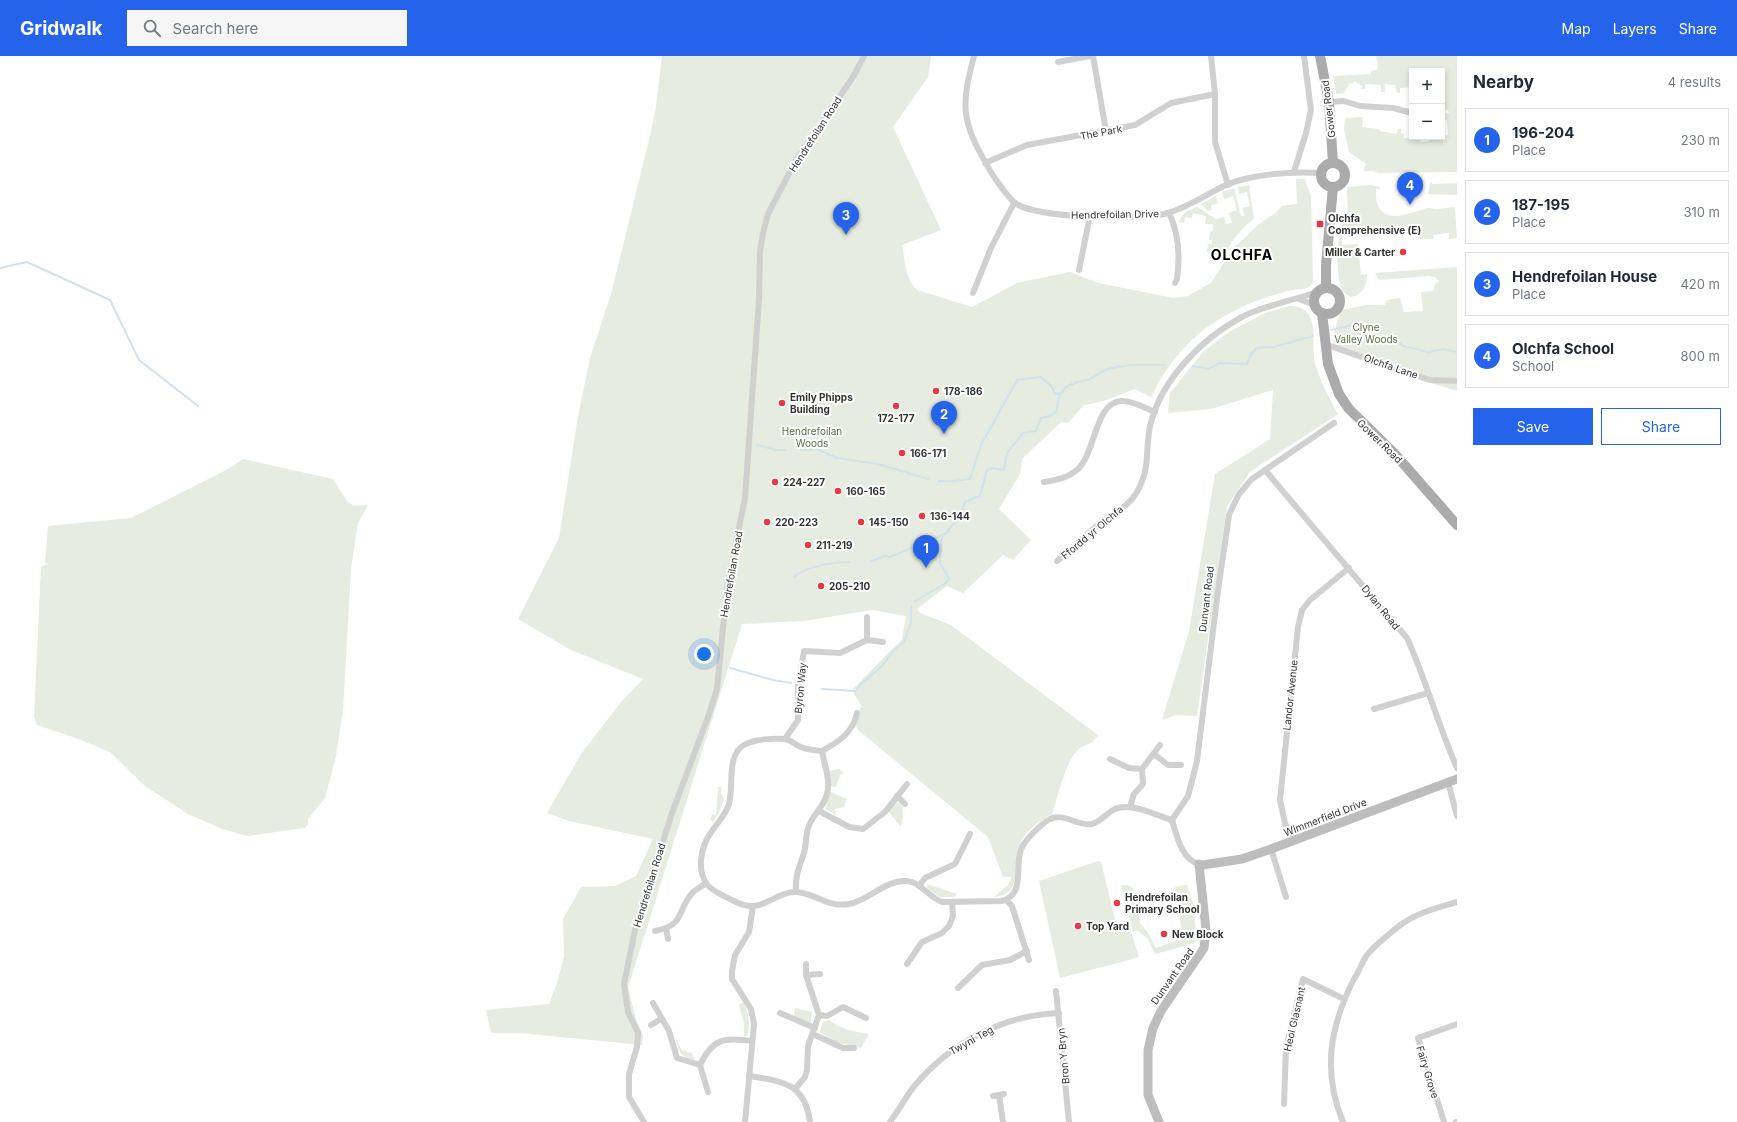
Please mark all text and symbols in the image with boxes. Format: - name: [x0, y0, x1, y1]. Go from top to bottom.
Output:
- search box: [127, 10, 407, 46]
- text: Gridwalk: [20, 17, 103, 40]
- icon: search: [141, 17, 163, 39]
- text: Search here: [173, 19, 258, 38]
- text: Map: [1562, 20, 1591, 37]
- text: Layers: [1613, 20, 1657, 37]
- text: Share: [1679, 20, 1717, 37]
- map controls: [1409, 68, 1445, 140]
- button: +: [1409, 68, 1445, 104]
- text: Nearby: [1473, 72, 1534, 92]
- text: 4 results: [1668, 74, 1721, 90]
- street label: Gower Road: [1319, 80, 1337, 138]
- street label: Hendrefoilan Road: [786, 94, 844, 174]
- button: −: [1409, 104, 1445, 140]
- street label: The Park: [1079, 122, 1123, 142]
- text: 196-204: [1512, 123, 1574, 142]
- text: 1: [1484, 132, 1490, 148]
- text: 230 m: [1681, 132, 1720, 148]
- text: Place: [1512, 142, 1546, 158]
- pin: 4: [1397, 172, 1423, 205]
- text: 187-195: [1512, 195, 1570, 214]
- pin: 3: [833, 202, 859, 235]
- text: 2: [1483, 204, 1491, 220]
- text: 310 m: [1683, 204, 1720, 220]
- street label: Hendrefoilan Drive: [1071, 207, 1159, 221]
- place label: Olchfa Comprehensive (E): [1328, 212, 1421, 236]
- text: Place: [1512, 214, 1546, 230]
- marker: Olchfa Comprehensive (E): [1315, 219, 1325, 229]
- district label: OLCHFA: [1211, 246, 1273, 263]
- place label: Miller & Carter: [1325, 246, 1395, 258]
- marker: Miller & Carter: [1398, 247, 1408, 257]
- text: Hendrefoilan House: [1512, 267, 1657, 286]
- text: 3: [1483, 276, 1491, 292]
- text: 420 m: [1680, 276, 1720, 292]
- text: Place: [1512, 286, 1546, 302]
- park label: Clyne Valley Woods: [1334, 321, 1398, 345]
- text: Olchfa School: [1512, 339, 1614, 358]
- text: 4: [1483, 348, 1491, 364]
- text: 800 m: [1681, 348, 1720, 364]
- street label: Olchfa Lane: [1362, 351, 1420, 381]
- text: School: [1512, 358, 1554, 374]
- place label: 178-186: [944, 385, 983, 397]
- marker: 178-186: [931, 386, 941, 396]
- place label: Emily Phipps Building: [790, 391, 853, 416]
- marker: Emily Phipps Building: [777, 398, 787, 408]
- marker: 172-177: [891, 401, 901, 411]
- pin: 2: [931, 401, 957, 434]
- button: Save: [1473, 408, 1593, 445]
- button: Share: [1601, 408, 1721, 445]
- place label: 172-177: [877, 412, 915, 424]
- street label: Gower Road: [1355, 417, 1405, 465]
- park label: Hendrefoilan Woods: [782, 425, 842, 449]
- place label: 166-171: [910, 447, 946, 459]
- marker: 166-171: [897, 448, 907, 458]
- place label: 224-227: [783, 476, 825, 488]
- marker: 224-227: [770, 477, 780, 487]
- place label: 160-165: [846, 485, 885, 497]
- marker: 160-165: [833, 486, 843, 496]
- street label: Ffordd yr Olchfa: [1059, 503, 1125, 561]
- place label: 136-144: [930, 510, 970, 522]
- marker: 136-144: [917, 511, 927, 521]
- place label: 220-223: [775, 516, 818, 528]
- place label: 145-150: [869, 516, 909, 528]
- marker: 220-223: [762, 517, 772, 527]
- marker: 145-150: [856, 517, 866, 527]
- street label: Hendrefoilan Road: [717, 530, 745, 618]
- pin: 1: [913, 535, 939, 568]
- place label: 211-219: [816, 539, 853, 551]
- marker: 211-219: [803, 540, 813, 550]
- street label: Dunvant Road: [1196, 565, 1216, 633]
- place label: 205-210: [829, 580, 871, 592]
- marker: 205-210: [816, 581, 826, 591]
- street label: Dylan Road: [1359, 582, 1403, 632]
- your location: [694, 644, 714, 664]
- street label: Landor Avenue: [1280, 659, 1300, 731]
- street label: Byron Way: [792, 662, 808, 714]
- street label: Wimmerfield Drive: [1282, 796, 1368, 838]
- street label: Hendrefoilan Road: [630, 841, 668, 929]
- place label: Hendrefoilan Primary School: [1125, 891, 1200, 916]
- marker: Hendrefoilan Primary School: [1112, 898, 1122, 908]
- place label: Top Yard: [1086, 920, 1129, 932]
- marker: Top Yard: [1073, 921, 1083, 931]
- place label: New Block: [1172, 928, 1224, 940]
- marker: New Block: [1159, 929, 1169, 939]
- street label: Dunvant Road: [1148, 945, 1196, 1007]
- street label: Heol Glasnant: [1281, 985, 1307, 1052]
- street label: Twyni Teg: [947, 1023, 995, 1057]
- street label: Bron Y Bryn: [1055, 1027, 1071, 1085]
- street label: Fairy Grove: [1414, 1044, 1442, 1100]

